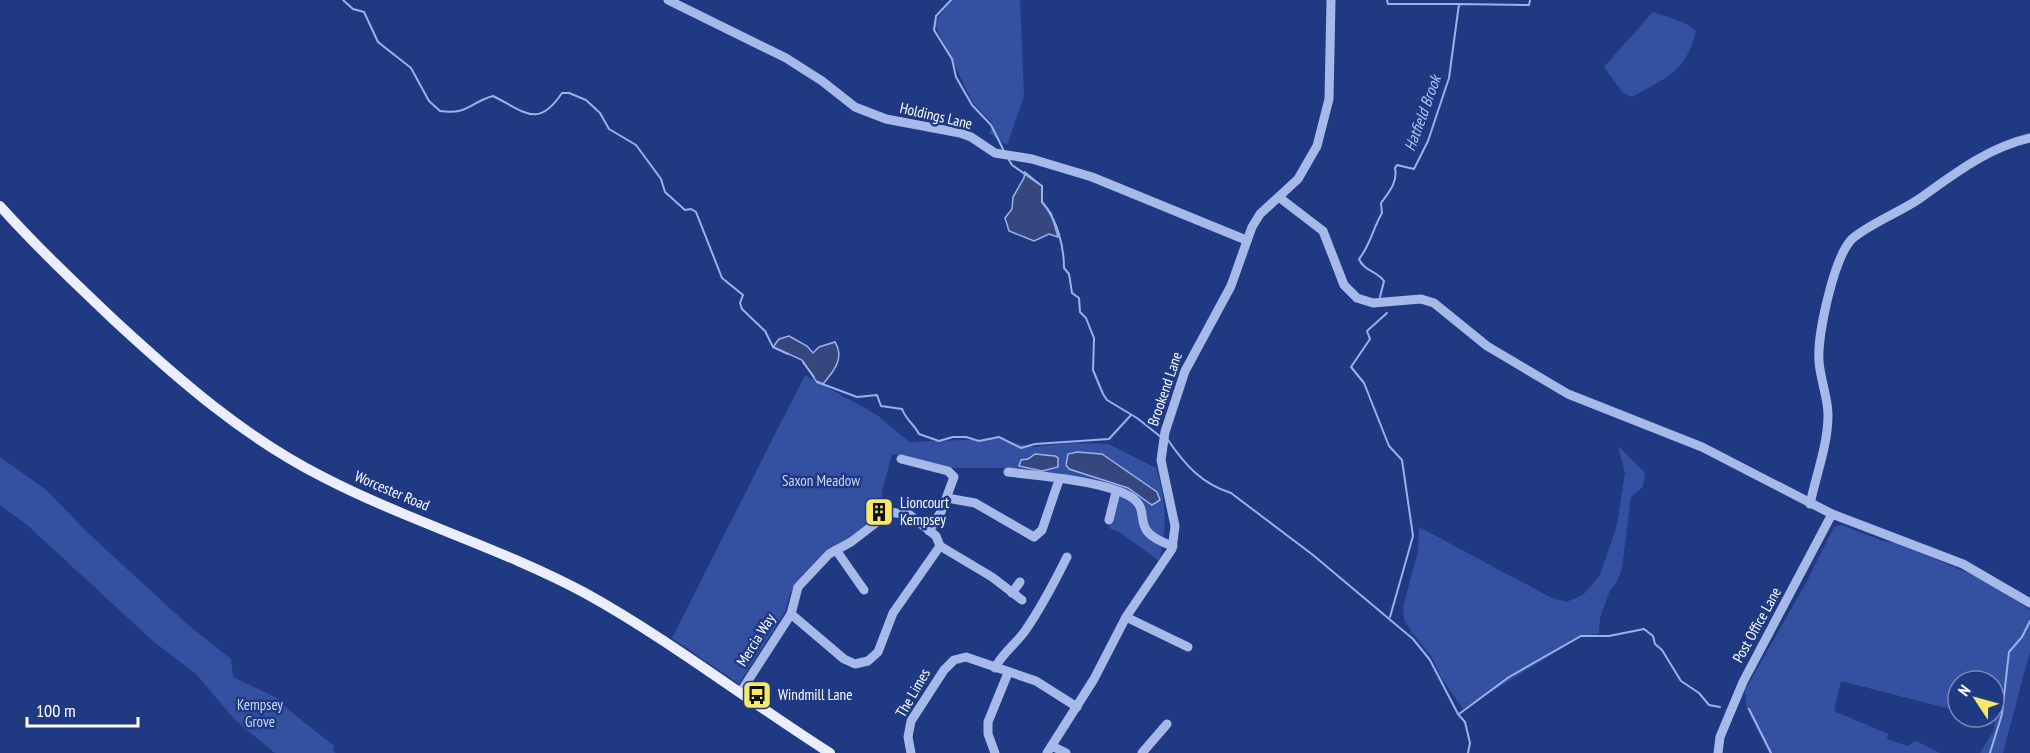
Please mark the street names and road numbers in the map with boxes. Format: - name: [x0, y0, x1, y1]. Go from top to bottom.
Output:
- street label: Holdings Lane: [898, 98, 974, 133]
- street label: Brookend Lane: [1143, 349, 1186, 428]
- street label: Worcester Road: [352, 466, 433, 515]
- street label: Post Office Lane: [1728, 584, 1785, 666]
- street label: Mercia Way: [732, 610, 779, 670]
- street label: The Limes: [891, 665, 934, 721]

